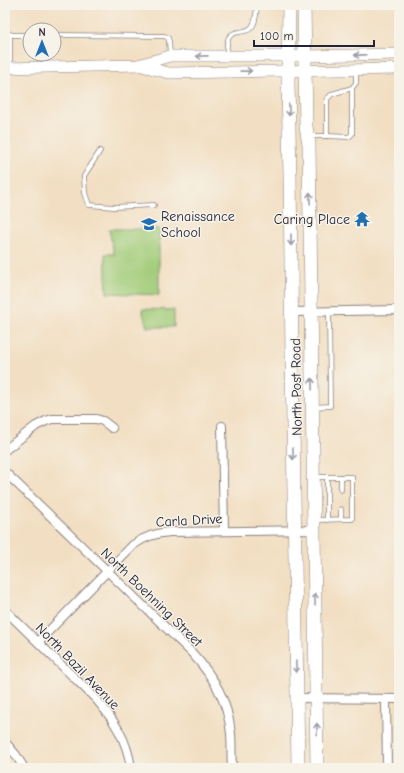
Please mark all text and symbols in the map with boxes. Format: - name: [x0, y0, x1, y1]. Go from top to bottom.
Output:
- north arrow: [22, 22, 62, 62]
- scale bar: [254, 22, 374, 48]
- text: N: [38, 26, 46, 39]
- text: 100 m: [260, 29, 293, 43]
- one-way arrow: [354, 51, 367, 59]
- one-way arrow: [196, 52, 209, 60]
- one-way arrow: [239, 68, 252, 75]
- one-way arrow: [285, 103, 293, 116]
- one-way arrow: [306, 192, 313, 205]
- place label: Renaissance School: [161, 208, 235, 241]
- temple icon: Caring Place: [353, 210, 371, 228]
- place label: Caring Place: [274, 211, 350, 228]
- school or university icon: Renaissance School: [140, 215, 158, 233]
- one-way arrow: [287, 233, 295, 246]
- street label: North Post Road: [287, 338, 306, 436]
- one-way arrow: [308, 378, 316, 391]
- one-way arrow: [289, 447, 297, 460]
- street label: Carla Drive: [155, 510, 223, 531]
- street label: North Boehning Street: [97, 544, 207, 651]
- one-way arrow: [311, 593, 319, 606]
- street label: North Bazil Avenue: [32, 619, 123, 713]
- one-way arrow: [292, 660, 300, 673]
- one-way arrow: [313, 723, 320, 736]

